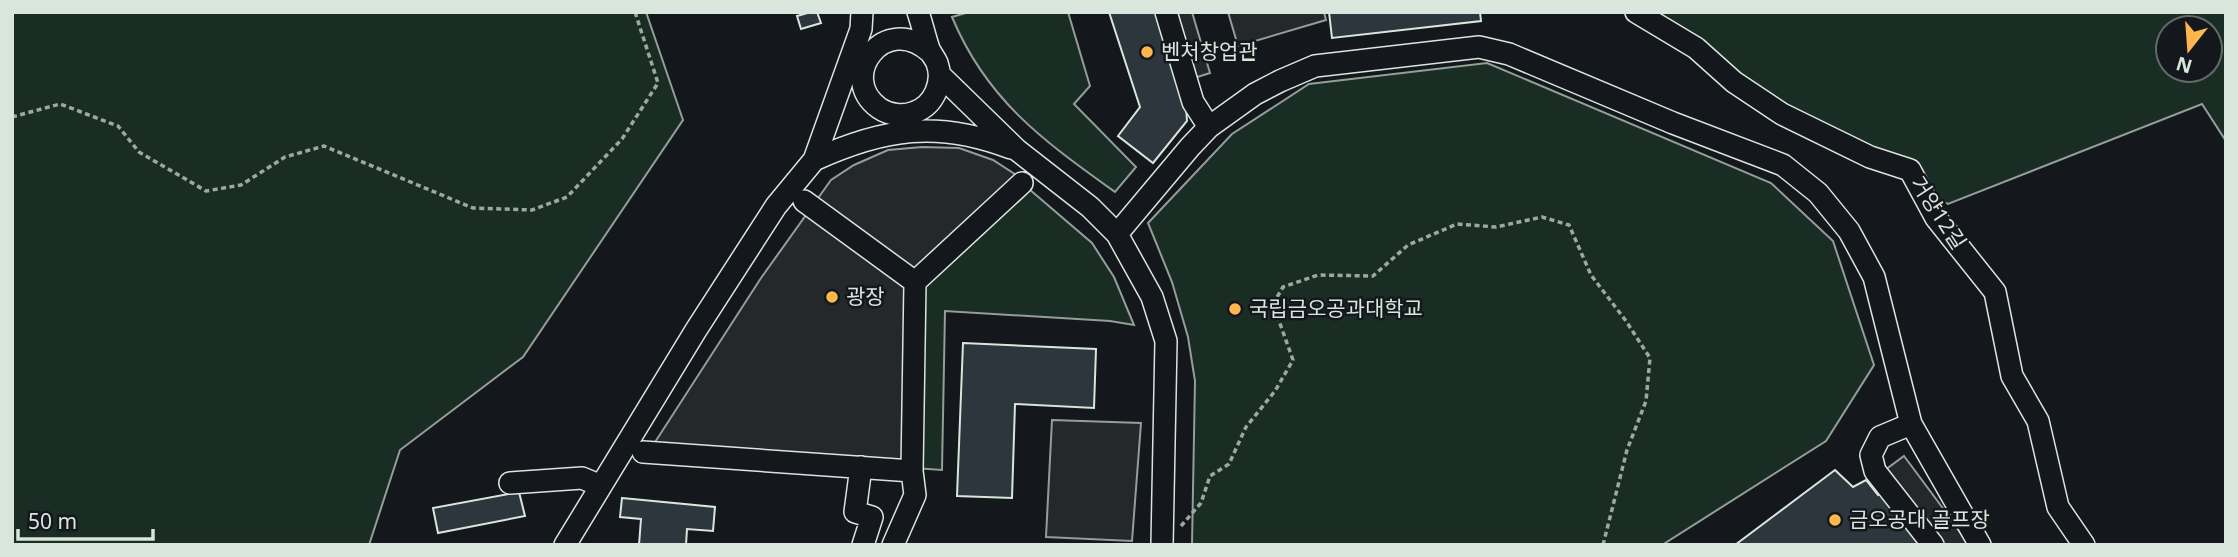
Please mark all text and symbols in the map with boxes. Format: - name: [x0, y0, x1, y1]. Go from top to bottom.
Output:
- north arrow: [2154, 14, 2224, 84]
- place label: 벤처창업관: [1161, 37, 1258, 65]
- marker: 벤처창업관: [1139, 44, 1155, 60]
- text: N: [2173, 51, 2195, 80]
- street label: 거양12길: [1905, 170, 1973, 254]
- place label: 광장: [846, 282, 885, 310]
- marker: 광장: [824, 289, 840, 305]
- place label: 국립금오공과대학교: [1249, 294, 1423, 322]
- marker: 국립금오공과대학교: [1227, 301, 1243, 317]
- scale bar: [18, 498, 152, 542]
- place label: 금오공대 골프장: [1849, 505, 1990, 533]
- text: 50 m: [28, 507, 77, 535]
- marker: 금오공대 골프장: [1827, 512, 1843, 528]

